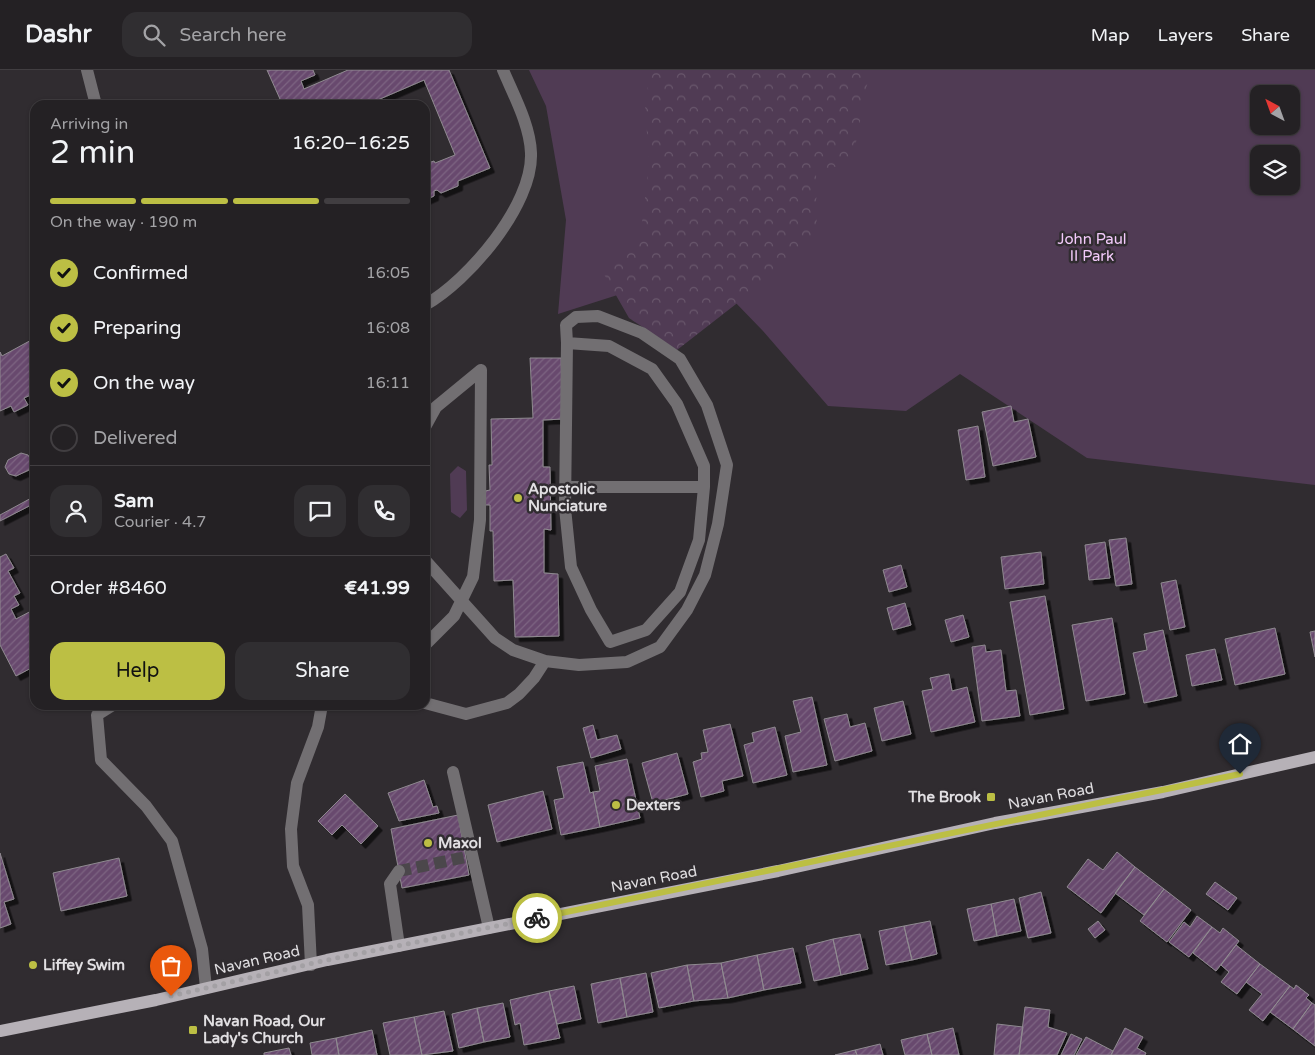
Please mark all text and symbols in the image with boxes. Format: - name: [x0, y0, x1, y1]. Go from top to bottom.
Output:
- search box: [122, 12, 472, 57]
- text: Dashr: [25, 20, 92, 49]
- icon: search: [140, 21, 168, 49]
- text: Search here: [180, 24, 286, 46]
- text: Map: [1091, 24, 1130, 46]
- text: Layers: [1158, 24, 1213, 46]
- text: Share: [1241, 24, 1290, 46]
- north arrow: [1250, 85, 1300, 135]
- map controls: [1250, 85, 1300, 195]
- text: Arriving in: [50, 114, 128, 134]
- text: 16:20–16:25: [292, 132, 410, 154]
- text: 2 min: [50, 134, 135, 172]
- button: layers: [1250, 145, 1300, 195]
- text: On the way · 190 m: [50, 212, 197, 232]
- park label: John Paul II Park: [1057, 230, 1127, 265]
- icon: check: [50, 259, 78, 287]
- text: Confirmed: [93, 262, 188, 284]
- text: 16:05: [366, 263, 410, 283]
- icon: check: [50, 314, 78, 342]
- text: Preparing: [93, 317, 182, 339]
- text: 16:08: [366, 318, 410, 338]
- icon: check: [50, 369, 78, 397]
- text: On the way: [93, 372, 195, 394]
- text: 16:11: [366, 373, 410, 393]
- text: Delivered: [93, 427, 178, 449]
- place label: Apostolic Nunciature: [528, 480, 607, 515]
- button: person: [50, 485, 102, 537]
- button: chat: [294, 485, 346, 537]
- button: phone: [358, 485, 410, 537]
- text: Sam: [114, 490, 154, 512]
- marker: Apostolic Nunciature: [512, 492, 524, 504]
- text: Courier · 4.7: [114, 512, 206, 532]
- text: Order #8460: [50, 577, 167, 599]
- text: €41.99: [344, 577, 410, 599]
- button: Help: [50, 642, 225, 700]
- button: Share: [235, 642, 410, 700]
- pin: [1219, 723, 1261, 774]
- icon: home: [1226, 730, 1254, 758]
- street label: Navan Road: [1006, 779, 1096, 813]
- place label: The Brook: [907, 788, 981, 806]
- marker: The Brook: [985, 791, 997, 803]
- place label: Dexters: [626, 796, 681, 814]
- marker: Dexters: [610, 799, 622, 811]
- place label: Maxol: [438, 834, 482, 852]
- marker: Maxol: [422, 837, 434, 849]
- street label: Navan Road: [609, 862, 699, 896]
- courier: [512, 893, 562, 943]
- icon: bike: [523, 904, 551, 932]
- street label: Navan Road: [212, 941, 302, 979]
- pin: [150, 945, 192, 996]
- icon: bag: [157, 952, 185, 980]
- place label: Liffey Swim: [43, 956, 125, 975]
- marker: Liffey Swim: [27, 959, 39, 971]
- place label: Navan Road, Our Lady's Church: [203, 1012, 325, 1048]
- marker: Navan Road, Our Lady's Church: [187, 1024, 199, 1036]

